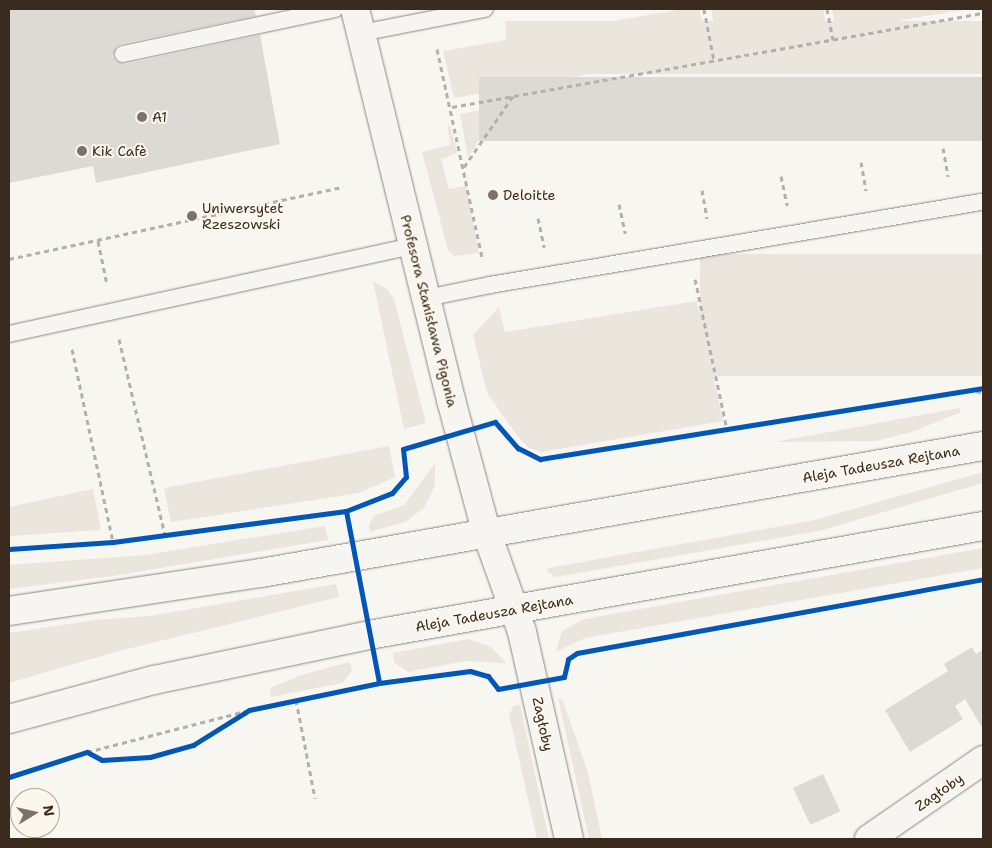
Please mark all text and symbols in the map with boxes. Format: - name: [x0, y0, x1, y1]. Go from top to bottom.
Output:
- place label: A1: [152, 109, 167, 125]
- marker: A1: [136, 111, 148, 123]
- place label: Kik Cafè: [92, 143, 147, 159]
- marker: Kik Cafè: [76, 145, 88, 157]
- place label: Deloitte: [503, 187, 555, 203]
- marker: Deloitte: [487, 189, 499, 201]
- place label: Uniwersytet Rzeszowski: [202, 200, 283, 232]
- marker: Uniwersytet Rzeszowski: [186, 210, 198, 222]
- street label: Profesora Stanisława Pigonia: [397, 213, 461, 409]
- street label: Aleja Tadeusza Rejtana: [801, 442, 961, 486]
- street label: Aleja Tadeusza Rejtana: [414, 591, 574, 635]
- street label: Zagłoby: [529, 695, 557, 753]
- street label: Zagłoby: [912, 769, 966, 815]
- north arrow: [10, 788, 60, 838]
- text: N: [39, 804, 59, 818]

